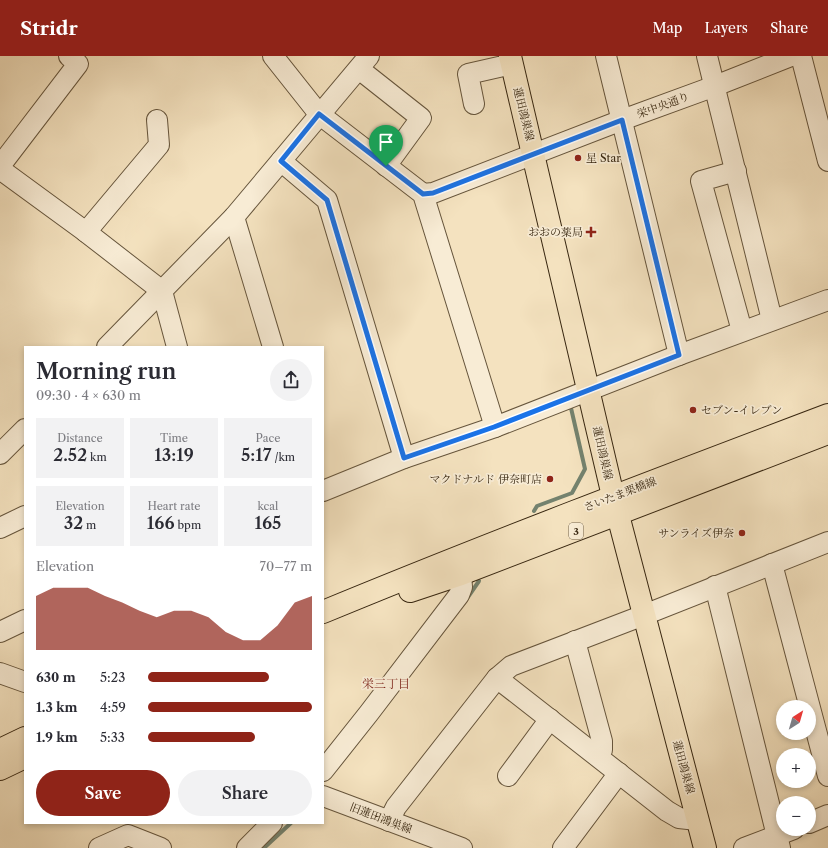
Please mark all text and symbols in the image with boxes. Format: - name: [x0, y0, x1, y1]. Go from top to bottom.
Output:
- text: Stridr: [20, 17, 78, 40]
- text: Map: [652, 19, 682, 37]
- text: Layers: [704, 19, 748, 37]
- text: Share: [770, 19, 808, 37]
- street label: 蓮田鴻巣線: [511, 86, 537, 142]
- street label: 栄中央通り: [635, 89, 691, 121]
- pin: [369, 125, 403, 166]
- icon: arrive: [375, 131, 397, 153]
- place label: 星 Star: [586, 151, 621, 165]
- marker: 星 Star: [573, 153, 583, 163]
- place label: おおの薬局: [528, 225, 583, 239]
- marker: おおの薬局: [586, 227, 596, 237]
- text: Morning run: [36, 358, 176, 385]
- button: share: [270, 359, 312, 401]
- text: 09:30 · 4 × 630 m: [36, 387, 141, 403]
- place label: セブン-イレブン: [701, 403, 782, 417]
- marker: セブン-イレブン: [688, 405, 698, 415]
- street label: 蓮田鴻巣線: [590, 425, 616, 481]
- text: Distance: [57, 431, 103, 445]
- text: Time: [160, 431, 188, 445]
- text: Pace: [256, 431, 280, 445]
- text: 2.52: [53, 445, 87, 465]
- text: 13:19: [154, 445, 194, 465]
- text: 5:17: [241, 445, 271, 465]
- text: km: [87, 450, 107, 464]
- text: /km: [271, 450, 295, 464]
- place label: マクドナルド 伊奈町店: [430, 472, 542, 486]
- marker: マクドナルド 伊奈町店: [545, 474, 555, 484]
- street label: さいたま栗橋線: [582, 474, 658, 514]
- text: Elevation: [55, 499, 105, 513]
- text: Heart rate: [147, 499, 201, 513]
- text: kcal: [258, 499, 278, 513]
- text: 32: [64, 513, 83, 533]
- text: 166: [147, 513, 175, 533]
- text: 165: [255, 513, 281, 533]
- text: m: [83, 518, 96, 532]
- text: bpm: [175, 518, 201, 532]
- road number: 3: [569, 523, 583, 539]
- place label: サンライズ伊奈: [658, 526, 734, 540]
- marker: サンライズ伊奈: [737, 528, 747, 538]
- text: Elevation: [36, 558, 94, 574]
- text: 70–77 m: [260, 558, 312, 574]
- text: 630 m: [36, 669, 76, 685]
- text: 5:23: [100, 669, 125, 685]
- district label: 栄三丁目: [362, 676, 410, 691]
- text: 1.3 km: [36, 699, 78, 715]
- text: 4:59: [100, 699, 126, 715]
- north arrow: [776, 700, 816, 740]
- map controls: [776, 700, 816, 836]
- text: 1.9 km: [36, 729, 78, 745]
- text: 5:33: [100, 729, 125, 745]
- street label: 蓮田鴻巣線: [670, 739, 698, 795]
- button: +: [776, 748, 816, 788]
- button: Save: [36, 770, 170, 816]
- button: Share: [178, 770, 312, 816]
- button: −: [776, 796, 816, 836]
- street label: 旧蓮田鴻巣線: [348, 800, 414, 836]

